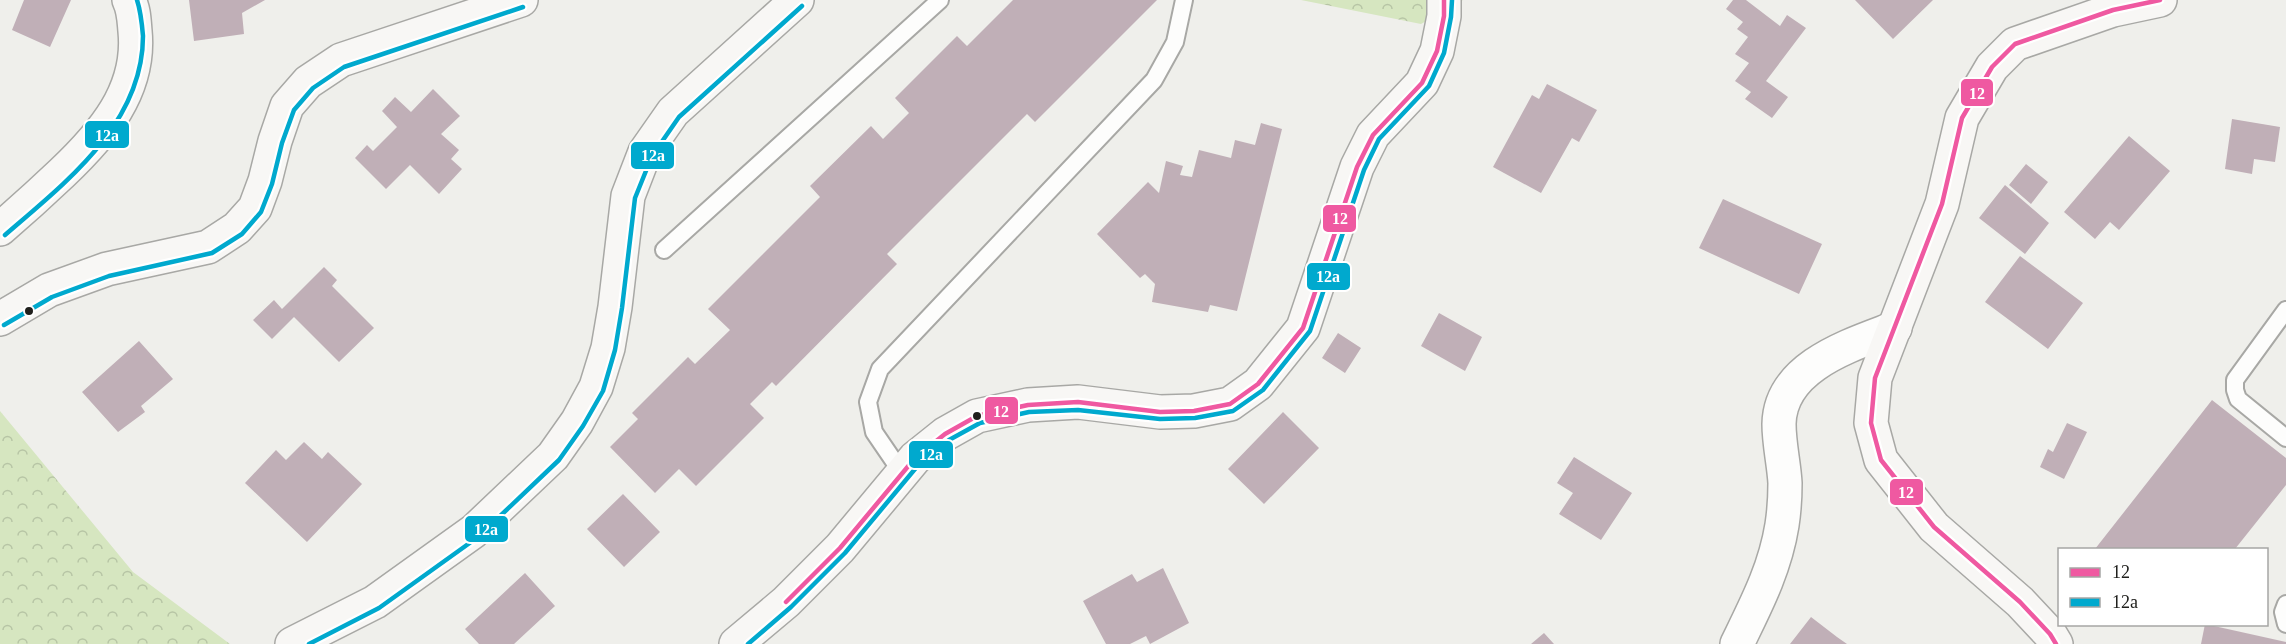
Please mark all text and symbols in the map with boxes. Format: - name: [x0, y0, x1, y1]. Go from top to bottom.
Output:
- line badge: 12: [1960, 78, 1994, 107]
- text: 12: [1969, 85, 1985, 102]
- line badge: 12a: [84, 120, 130, 149]
- text: 12a: [95, 127, 119, 144]
- line badge: 12a: [630, 141, 675, 170]
- text: 12a: [641, 147, 665, 164]
- line badge: 12: [1322, 204, 1357, 233]
- text: 12: [1332, 210, 1348, 227]
- line badge: 12a: [1306, 262, 1351, 291]
- text: 12a: [1316, 268, 1340, 285]
- unlabelled marker: [23, 305, 35, 317]
- line badge: 12: [984, 396, 1019, 425]
- text: 12: [993, 403, 1009, 420]
- unlabelled marker: [971, 410, 983, 422]
- line badge: 12a: [908, 440, 954, 469]
- text: 12a: [919, 446, 943, 463]
- line badge: 12: [1889, 478, 1924, 506]
- text: 12: [1898, 484, 1914, 501]
- line badge: 12a: [464, 515, 509, 543]
- text: 12a: [474, 521, 498, 538]
- legend: [2058, 548, 2268, 626]
- text: 12: [2112, 562, 2130, 582]
- text: 12a: [2112, 592, 2138, 612]

